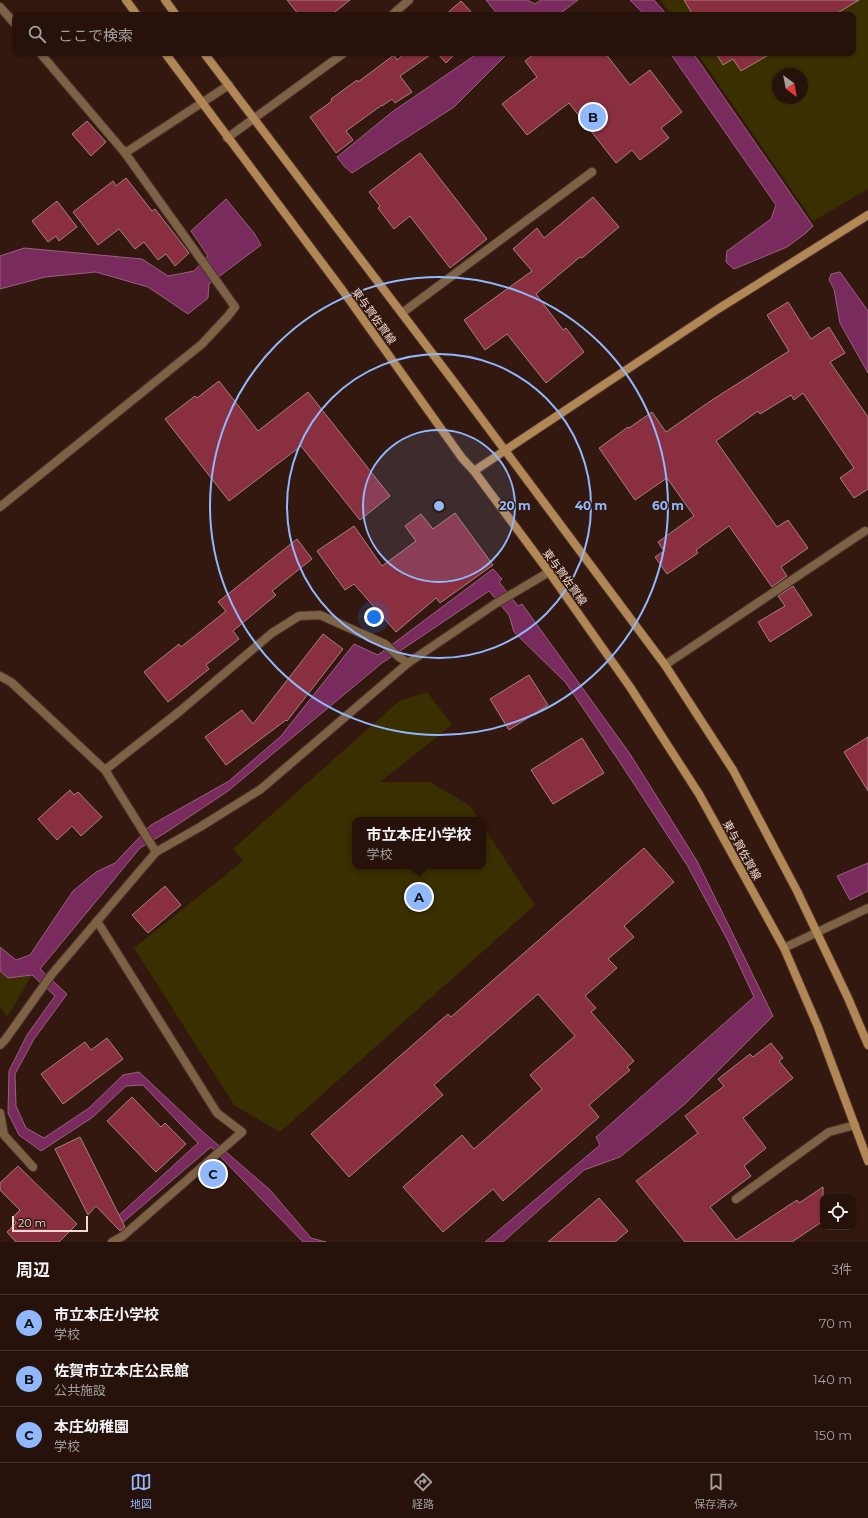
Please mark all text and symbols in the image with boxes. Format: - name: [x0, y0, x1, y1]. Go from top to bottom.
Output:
- search box: [12, 12, 856, 56]
- icon: search: [26, 23, 48, 45]
- text: ここで検索: [58, 26, 133, 45]
- north arrow: [772, 68, 808, 104]
- pin: B: [580, 102, 606, 132]
- street label: 東与賀佐賀線: [349, 285, 399, 347]
- text: 20 m: [499, 498, 531, 513]
- text: 40 m: [575, 498, 607, 513]
- text: 60 m: [652, 498, 684, 513]
- centre of rings: [432, 499, 446, 513]
- street label: 東与賀佐賀線: [540, 546, 590, 608]
- your location: [364, 607, 384, 627]
- popup: [352, 817, 486, 869]
- street label: 東与賀佐賀線: [720, 818, 764, 882]
- text: 市立本庄小学校: [366, 825, 472, 844]
- text: 学校: [366, 846, 393, 862]
- pin: A: [406, 882, 432, 912]
- pin: C: [200, 1159, 226, 1189]
- map controls: [820, 1194, 856, 1230]
- button: locate: [820, 1194, 856, 1230]
- scale bar: [12, 1214, 88, 1233]
- text: 20 m: [18, 1216, 46, 1230]
- text: 周辺: [16, 1260, 50, 1280]
- text: 3件: [832, 1261, 852, 1277]
- text: 市立本庄小学校: [54, 1305, 159, 1324]
- text: A: [24, 1315, 34, 1331]
- text: 70 m: [819, 1315, 852, 1331]
- text: 学校: [54, 1326, 80, 1342]
- text: 佐賀市立本庄公民館: [54, 1361, 189, 1380]
- text: B: [24, 1371, 34, 1387]
- text: 140 m: [813, 1371, 852, 1387]
- text: 公共施設: [54, 1382, 106, 1398]
- text: 本庄幼稚園: [54, 1417, 129, 1436]
- text: C: [24, 1427, 34, 1443]
- text: 150 m: [814, 1427, 852, 1443]
- text: 学校: [54, 1438, 80, 1454]
- tab: 地図: [130, 1471, 152, 1511]
- tab: 経路: [412, 1471, 434, 1511]
- tab: 保存済み: [694, 1471, 738, 1511]

